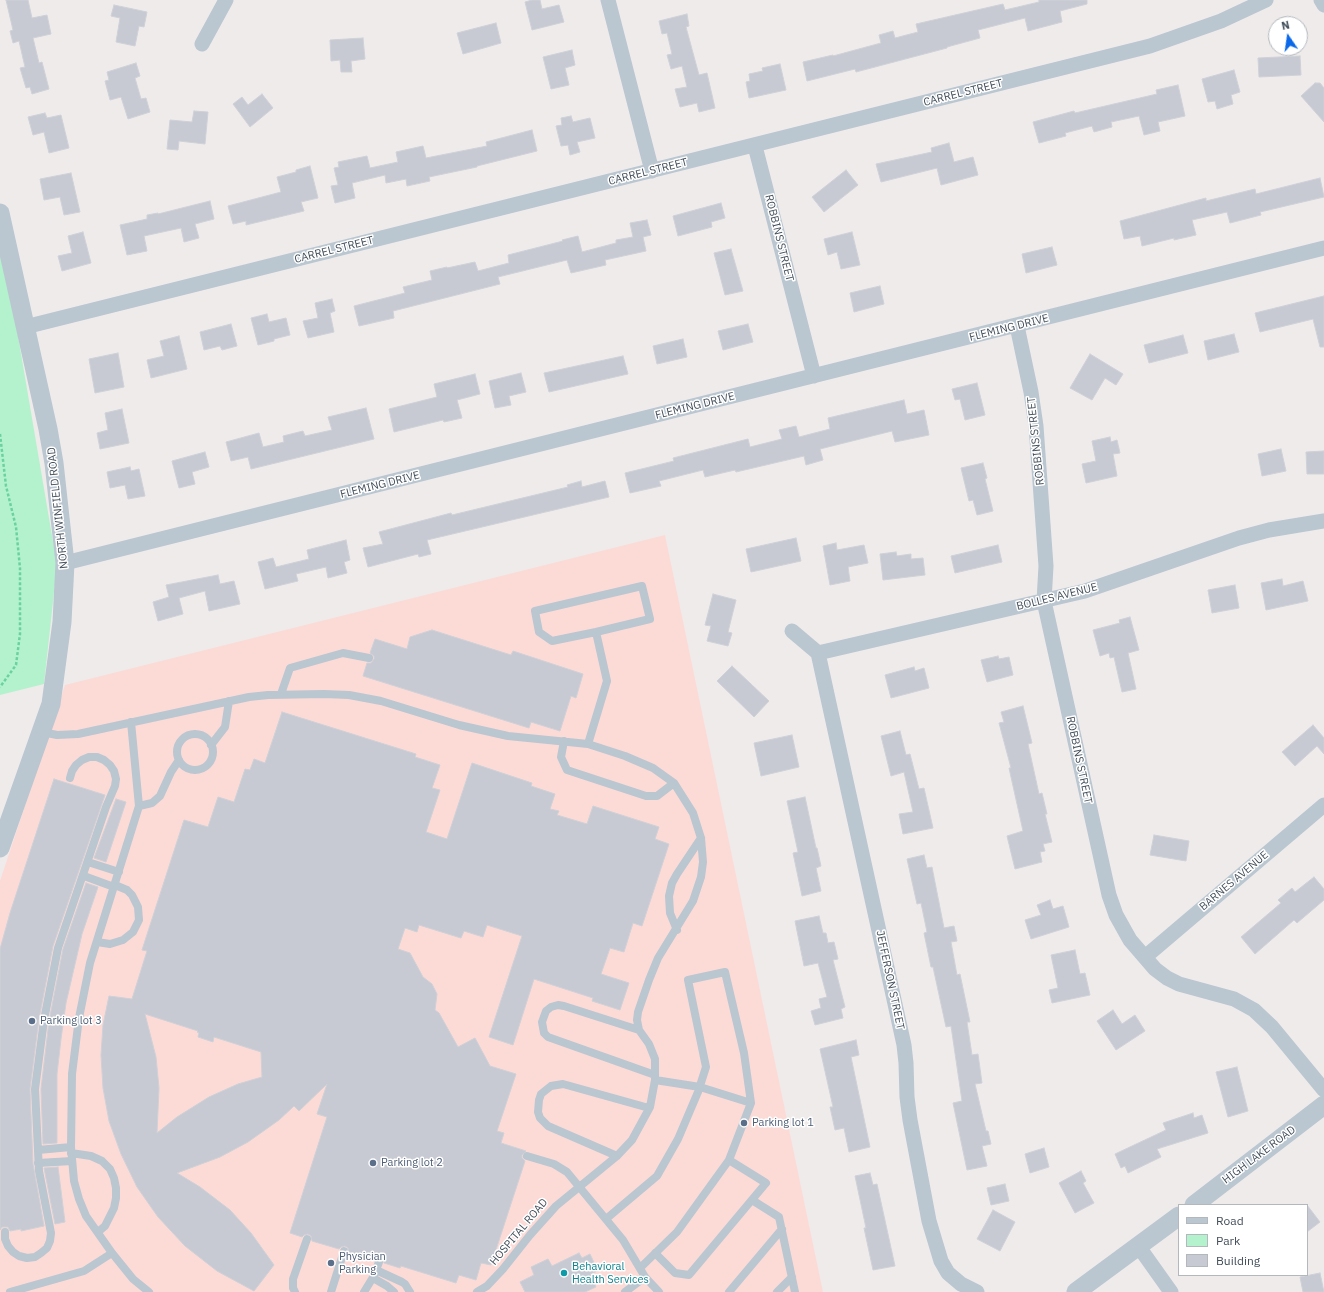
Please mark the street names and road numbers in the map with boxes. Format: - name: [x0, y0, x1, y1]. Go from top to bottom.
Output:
- street label: CARREL STREET: [922, 77, 1004, 109]
- street label: CARREL STREET: [607, 156, 689, 188]
- street label: ROBBINS STREET: [762, 193, 796, 283]
- street label: CARREL STREET: [293, 234, 375, 266]
- street label: FLEMING DRIVE: [968, 312, 1050, 344]
- street label: FLEMING DRIVE: [654, 390, 736, 422]
- street label: ROBBINS STREET: [1025, 396, 1047, 486]
- street label: NORTH WINFIELD ROAD: [45, 446, 71, 570]
- street label: FLEMING DRIVE: [339, 469, 421, 501]
- street label: BOLLES AVENUE: [1015, 581, 1099, 613]
- street label: ROBBINS STREET: [1063, 715, 1095, 805]
- street label: BARNES AVENUE: [1197, 848, 1271, 914]
- street label: JEFFERSON STREET: [873, 929, 907, 1031]
- street label: HIGH LAKE ROAD: [1220, 1123, 1298, 1187]
- street label: HOSPITAL ROAD: [487, 1196, 551, 1268]

